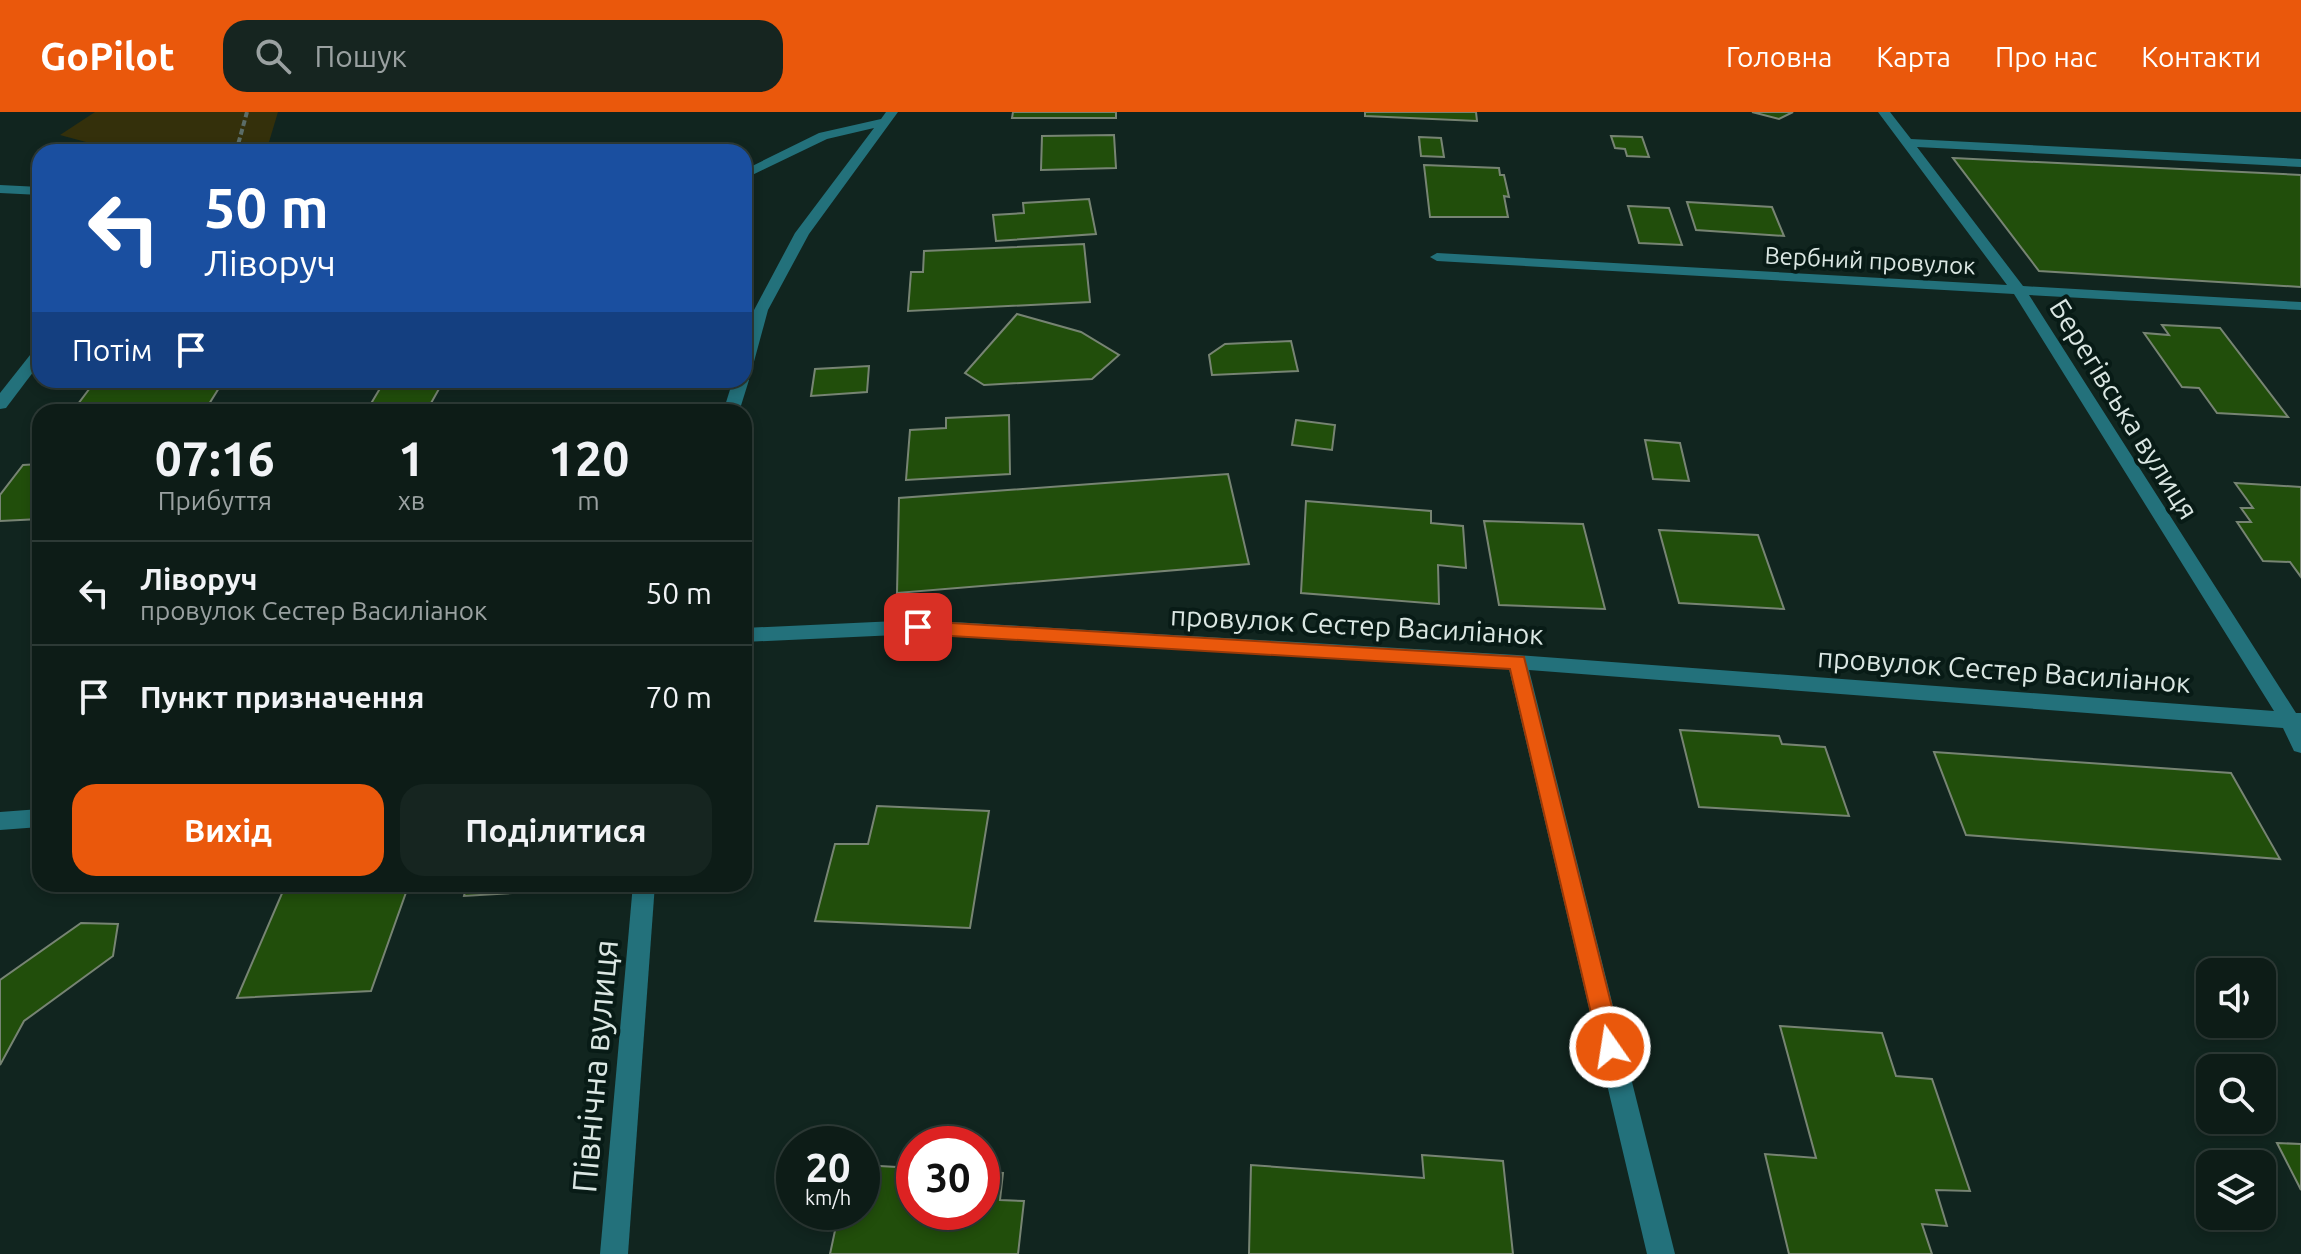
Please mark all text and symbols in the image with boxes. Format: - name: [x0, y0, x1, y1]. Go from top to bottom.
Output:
- search box: [223, 20, 783, 92]
- icon: search: [251, 34, 295, 78]
- text: GoPilot: [40, 35, 175, 77]
- text: Пошук: [315, 39, 407, 73]
- text: Головна: [1726, 41, 1832, 72]
- text: Карта: [1876, 41, 1951, 72]
- text: Про нас: [1995, 41, 2097, 72]
- text: Контакти: [2141, 41, 2261, 72]
- icon: left: [72, 176, 176, 280]
- text: 50 m: [204, 176, 329, 239]
- street label: Вербний провулок: [1764, 241, 1976, 280]
- text: Ліворуч: [204, 242, 336, 283]
- street label: Берегівська вулиця: [2044, 293, 2205, 524]
- icon: arrive: [169, 328, 213, 372]
- text: Потім: [72, 333, 153, 367]
- text: 07:16: [155, 431, 275, 485]
- text: 1: [398, 431, 425, 485]
- text: 120: [548, 431, 629, 485]
- text: Прибуття: [158, 486, 272, 515]
- text: хв: [398, 486, 425, 515]
- text: m: [577, 486, 600, 515]
- text: Ліворуч: [140, 562, 258, 596]
- icon: left: [72, 571, 116, 615]
- text: 50 m: [645, 576, 712, 610]
- pin: [884, 593, 952, 661]
- text: провулок Сестер Василіанок: [140, 596, 487, 625]
- street label: провулок Сестер Василіанок: [1169, 599, 1545, 650]
- icon: arrive: [896, 605, 940, 649]
- street label: провулок Сестер Василіанок: [1816, 641, 2192, 698]
- icon: arrive: [72, 675, 116, 719]
- text: Пункт призначення: [140, 680, 424, 714]
- text: 70 m: [645, 680, 712, 714]
- button: Вихід: [72, 784, 384, 876]
- button: Поділитися: [400, 784, 712, 876]
- street label: Північна вулиця: [564, 938, 624, 1194]
- map controls: [2196, 958, 2276, 1230]
- button: sound: [2196, 958, 2276, 1038]
- position arrow: [1568, 1005, 1652, 1089]
- button: search: [2196, 1054, 2276, 1134]
- speed limit sign: 30: [896, 1126, 1000, 1230]
- text: 20: [805, 1145, 851, 1190]
- button: layers: [2196, 1150, 2276, 1230]
- text: km/h: [805, 1186, 851, 1209]

